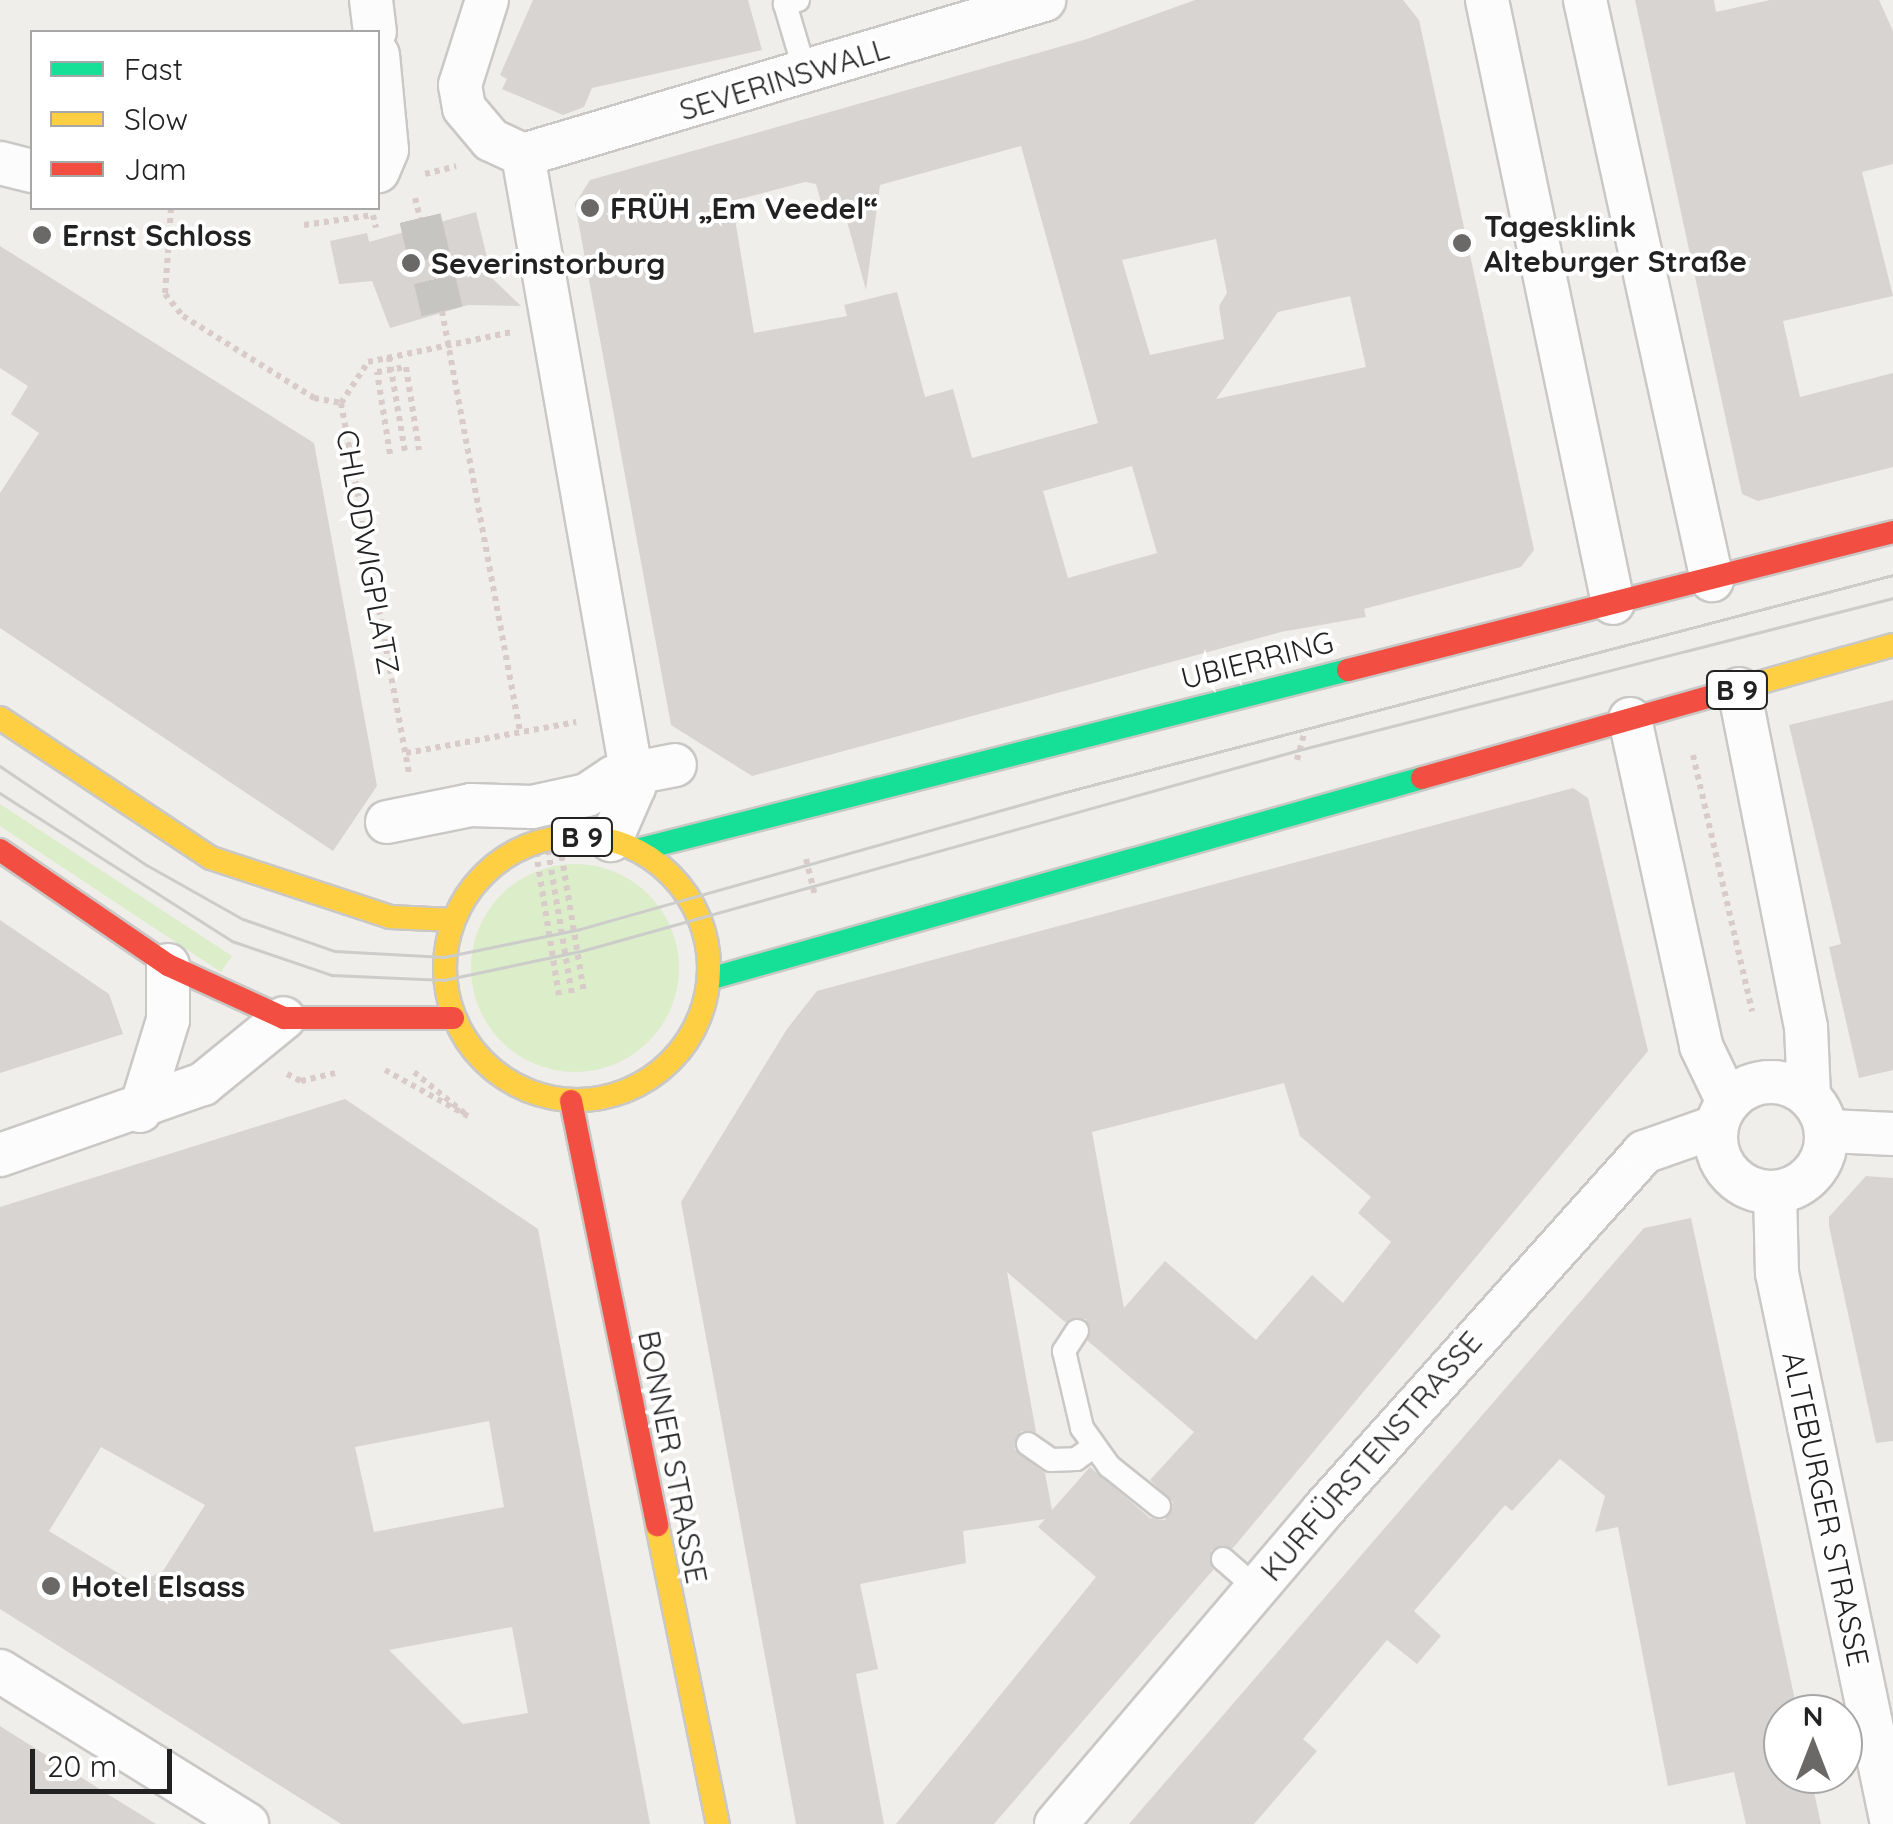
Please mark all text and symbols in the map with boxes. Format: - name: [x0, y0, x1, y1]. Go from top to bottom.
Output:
- legend: [30, 30, 380, 210]
- street label: SEVERINSWALL: [675, 30, 893, 128]
- text: Fast: [124, 50, 183, 88]
- text: Slow: [124, 100, 188, 138]
- text: Jam: [124, 150, 187, 188]
- place label: FRÜH „Em Veedel“: [610, 190, 878, 226]
- marker: FRÜH „Em Veedel“: [579, 197, 601, 219]
- place label: Tagesklink Alteburger Straße: [1484, 208, 1747, 278]
- place label: Ernst Schloss: [62, 217, 252, 253]
- marker: Ernst Schloss: [31, 224, 53, 246]
- marker: Tagesklink Alteburger Straße: [1449, 230, 1475, 256]
- place label: Severinstorburg: [431, 245, 665, 281]
- marker: Severinstorburg: [400, 252, 422, 274]
- street label: CHLODWIGPLATZ: [329, 427, 407, 677]
- street label: UBIERRING: [1177, 624, 1337, 696]
- road number: B 9: [1704, 667, 1770, 713]
- road number: B 9: [550, 814, 614, 860]
- street label: KURFÜRSTENSTRASSE: [1253, 1324, 1489, 1588]
- street label: BONNER STRASSE: [631, 1328, 715, 1586]
- street label: ALTEBURGER STRASSE: [1775, 1348, 1877, 1670]
- place label: Hotel Elsass: [71, 1568, 245, 1604]
- marker: Hotel Elsass: [40, 1575, 62, 1597]
- north arrow: [1763, 1694, 1863, 1794]
- text: N: [1803, 1698, 1823, 1733]
- scale bar: [35, 1729, 178, 1791]
- text: 20 m: [47, 1747, 117, 1785]

